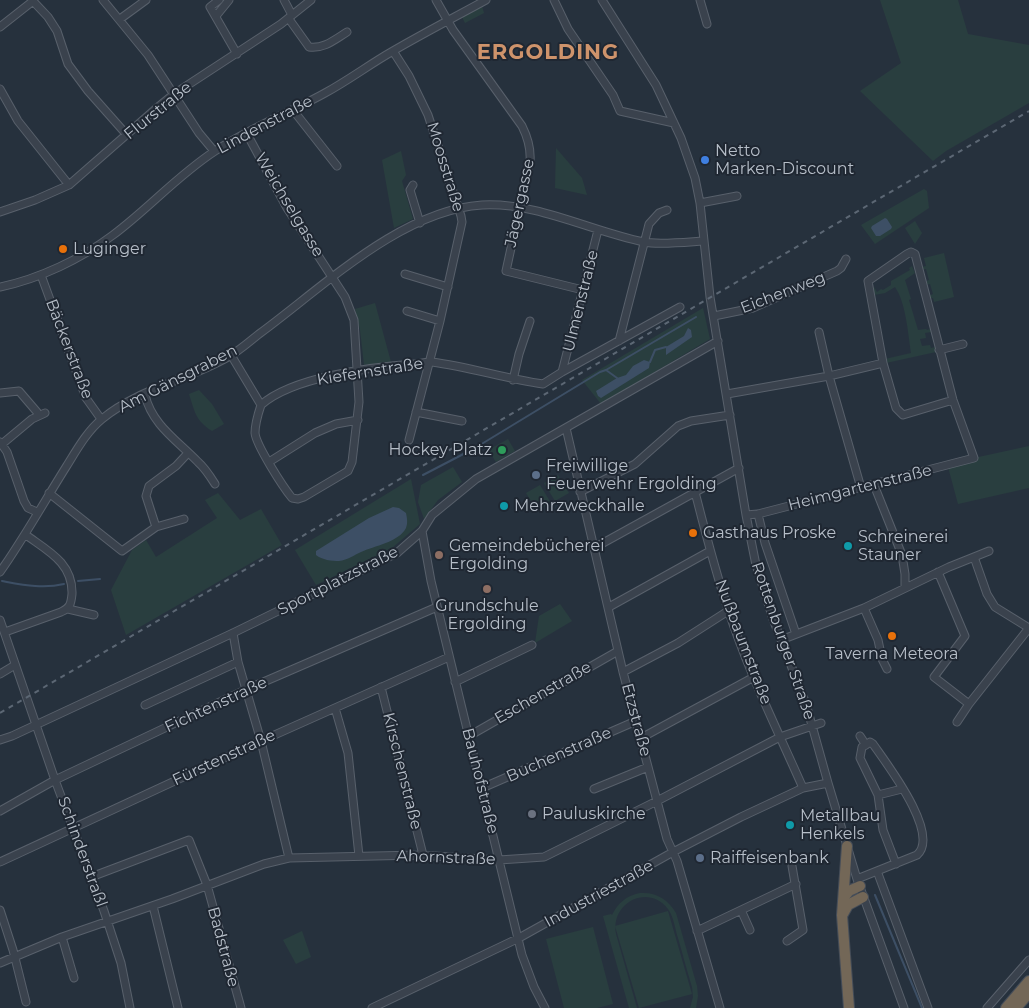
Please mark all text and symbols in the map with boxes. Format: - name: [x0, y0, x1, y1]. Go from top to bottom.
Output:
- district label: ERGOLDING: [476, 40, 620, 66]
- street label: Flurstraße: [120, 78, 196, 144]
- street label: Lindenstraße: [214, 92, 316, 158]
- street label: Moosstraße: [422, 120, 468, 214]
- place label: Netto Marken-Discount: [715, 141, 854, 179]
- street label: Weichselgasse: [250, 149, 328, 261]
- marker: Netto Marken-Discount: [699, 154, 711, 166]
- street label: Jägergasse: [501, 157, 539, 249]
- place label: Luginger: [73, 239, 146, 259]
- marker: Luginger: [57, 243, 69, 255]
- street label: Ulmenstraße: [559, 248, 603, 354]
- street label: Eichenweg: [738, 268, 828, 318]
- street label: Bäckerstraße: [41, 296, 97, 402]
- street label: Am Gänsgraben: [115, 341, 241, 417]
- street label: Kiefernstraße: [316, 354, 424, 390]
- place label: Hockey Platz: [389, 440, 492, 460]
- marker: Hockey Platz: [496, 444, 508, 456]
- place label: Freiwillige Feuerwehr Ergolding: [546, 456, 717, 494]
- street label: Heimgartenstraße: [786, 461, 934, 515]
- marker: Freiwillige Feuerwehr Ergolding: [530, 469, 542, 481]
- place label: Mehrzweckhalle: [514, 496, 645, 516]
- marker: Mehrzweckhalle: [498, 500, 510, 512]
- place label: Gasthaus Proske: [703, 523, 836, 543]
- marker: Gasthaus Proske: [687, 527, 699, 539]
- place label: Schreinerei Stauner: [858, 527, 948, 565]
- place label: Gemeindebücherei Ergolding: [449, 536, 604, 574]
- marker: Schreinerei Stauner: [842, 540, 854, 552]
- street label: Sportplatzstraße: [274, 542, 402, 620]
- marker: Gemeindebücherei Ergolding: [433, 549, 445, 561]
- street label: Rottenburger Straße: [747, 560, 819, 722]
- street label: Nußbaumstraße: [710, 577, 776, 707]
- marker: Grundschule Ergolding: [481, 583, 493, 595]
- place label: Grundschule Ergolding: [435, 596, 539, 634]
- marker: Taverna Meteora: [886, 630, 898, 642]
- place label: Taverna Meteora: [826, 644, 958, 664]
- street label: Eschenstraße: [491, 658, 595, 728]
- street label: Fichtenstraße: [162, 673, 270, 737]
- street label: Etzstraße: [617, 681, 655, 759]
- street label: Kirschenstraße: [378, 711, 426, 831]
- street label: Buchenstraße: [504, 723, 614, 787]
- street label: Fürstenstraße: [169, 726, 279, 790]
- street label: Bauhofstraße: [458, 726, 502, 836]
- street label: Schinderstraßl: [53, 794, 111, 910]
- place label: Pauluskirche: [542, 804, 646, 824]
- place label: Metallbau Henkels: [800, 806, 880, 844]
- marker: Pauluskirche: [526, 808, 538, 820]
- marker: Metallbau Henkels: [784, 819, 796, 831]
- street label: Ahornstraße: [396, 847, 496, 869]
- place label: Raiffeisenbank: [710, 848, 829, 868]
- marker: Raiffeisenbank: [694, 852, 706, 864]
- street label: Industriestraße: [541, 856, 657, 932]
- street label: Badstraße: [203, 905, 243, 989]

